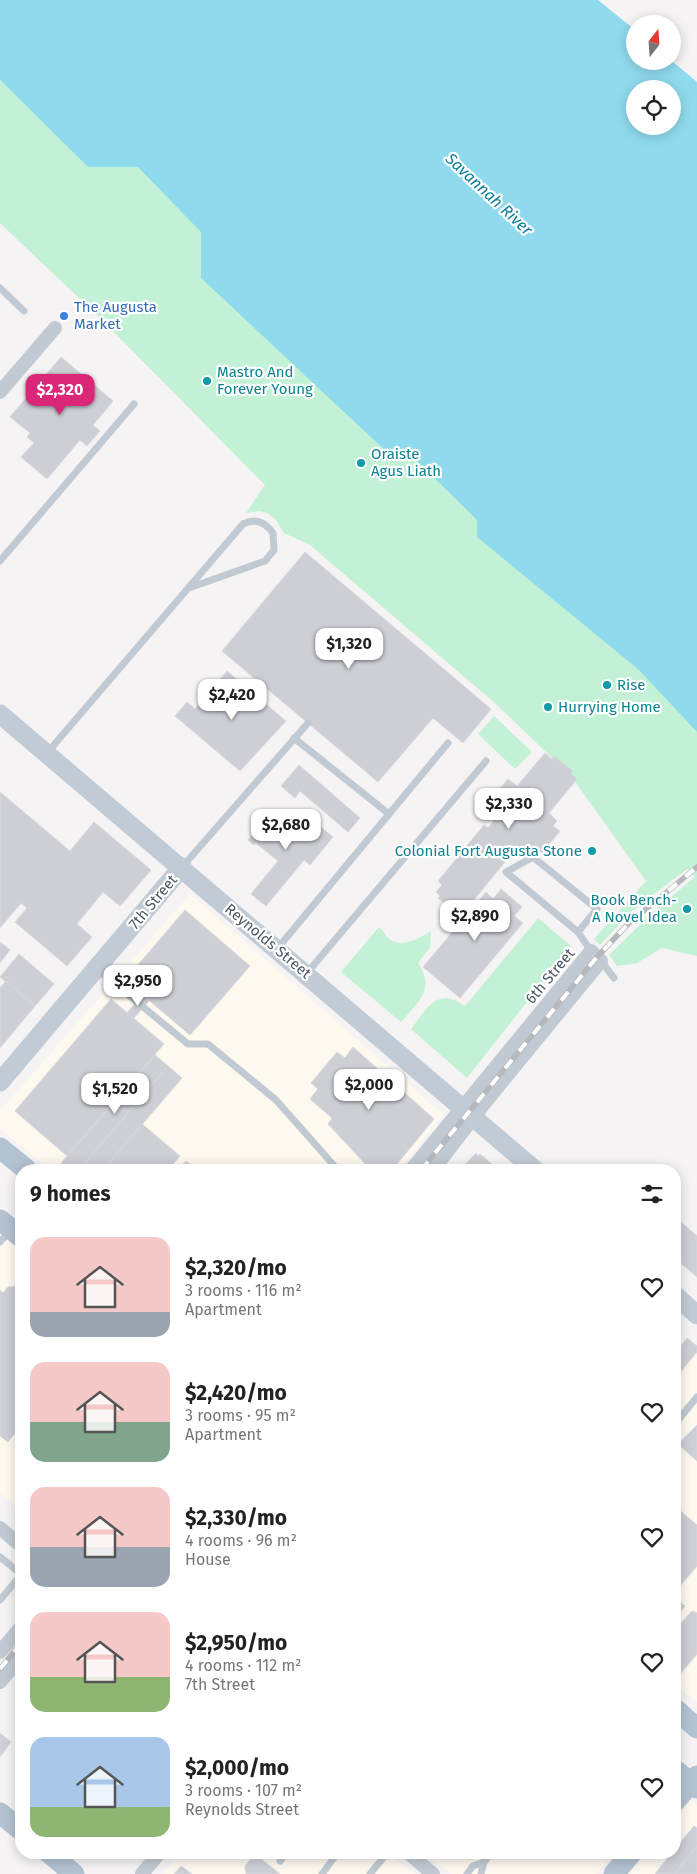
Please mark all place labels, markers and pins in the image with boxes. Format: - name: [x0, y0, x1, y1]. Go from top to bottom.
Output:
- place label: The Augusta Market: [74, 298, 157, 333]
- marker: The Augusta Market: [58, 310, 70, 322]
- place label: Mastro And Forever Young: [217, 363, 313, 398]
- pin: $2,320: [19, 374, 101, 416]
- marker: Mastro And Forever Young: [201, 375, 213, 387]
- place label: Oraiste Agus Liath: [371, 445, 441, 480]
- marker: Oraiste Agus Liath: [355, 457, 367, 469]
- pin: $1,320: [308, 628, 390, 670]
- place label: Rise: [617, 676, 646, 694]
- pin: $2,420: [191, 678, 273, 721]
- marker: Rise: [601, 679, 613, 691]
- place label: Hurrying Home: [558, 698, 661, 716]
- marker: Hurrying Home: [542, 701, 554, 713]
- pin: $2,330: [468, 788, 550, 830]
- pin: $2,680: [245, 808, 327, 851]
- place label: Colonial Fort Augusta Stone: [395, 842, 582, 860]
- marker: Colonial Fort Augusta Stone: [586, 845, 598, 857]
- place label: Book Bench- A Novel Idea: [591, 891, 677, 926]
- pin: $2,890: [434, 900, 516, 942]
- marker: Book Bench- A Novel Idea: [681, 903, 693, 915]
- pin: $2,950: [97, 964, 179, 1007]
- pin: $2,000: [328, 1068, 410, 1111]
- pin: $1,520: [74, 1072, 156, 1115]

